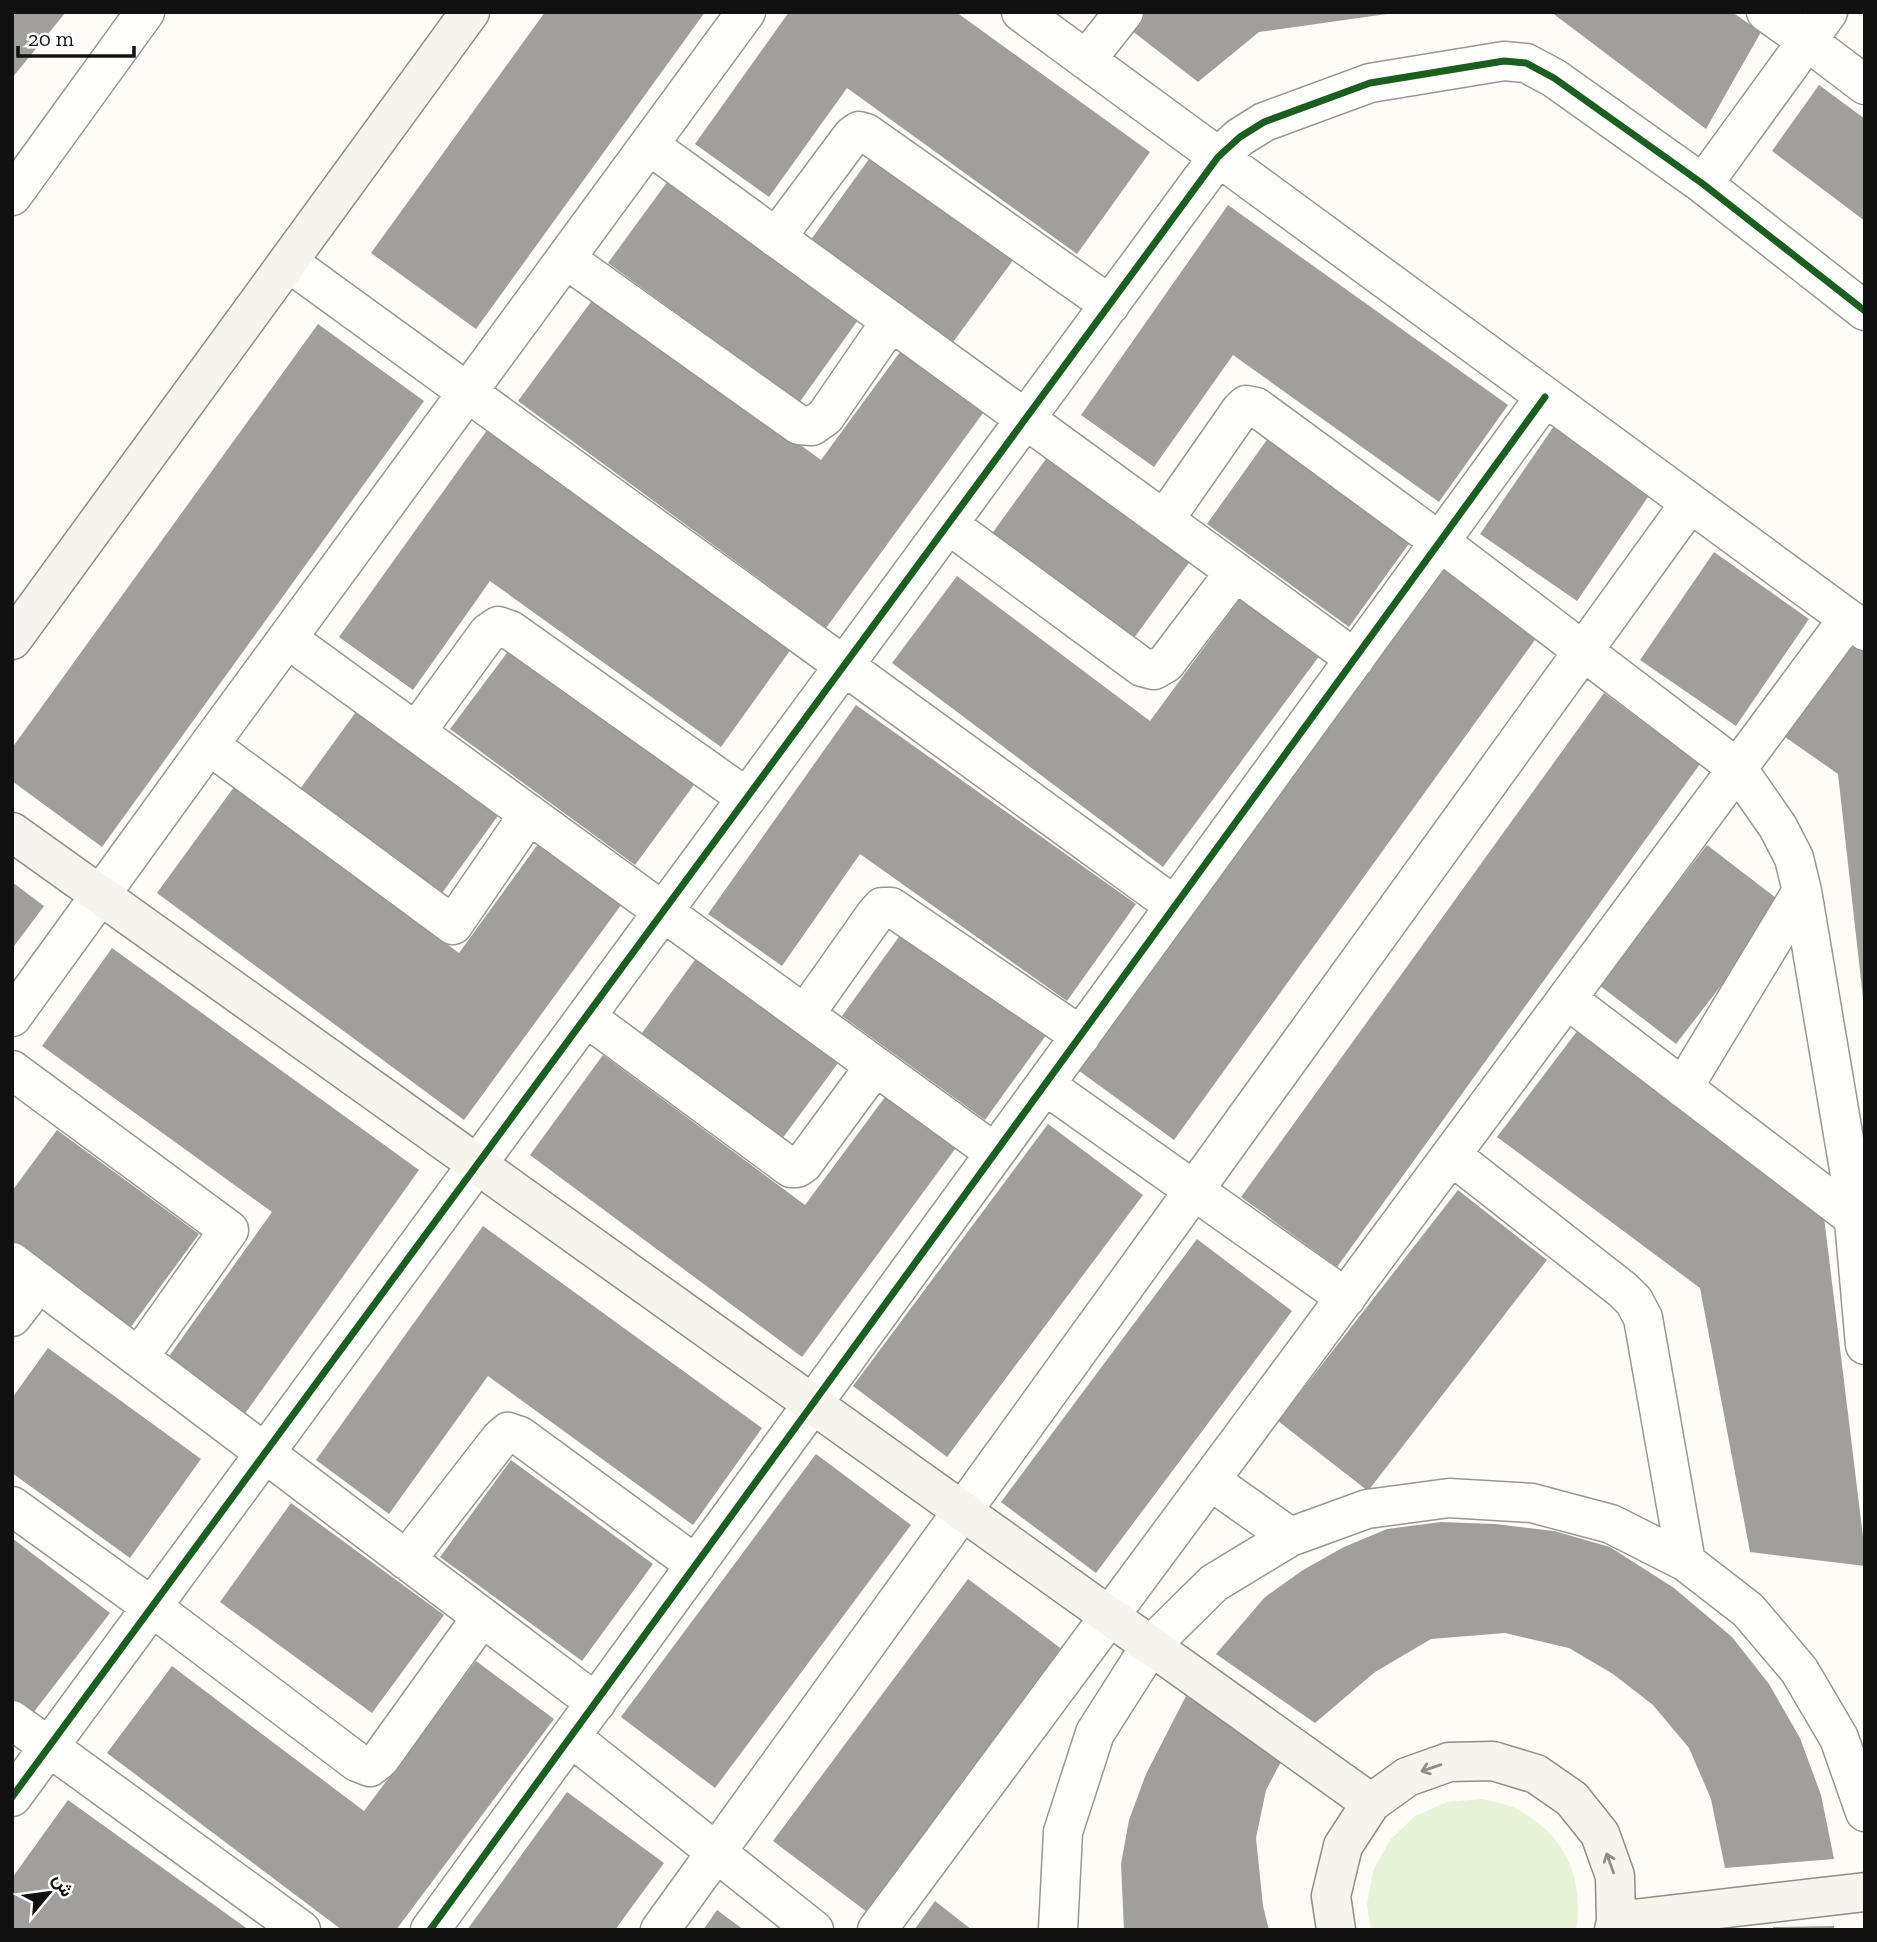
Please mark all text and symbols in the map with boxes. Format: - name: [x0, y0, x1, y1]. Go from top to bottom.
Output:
- scale bar: [18, 14, 133, 58]
- text: 20 m: [28, 26, 74, 51]
- one-way arrow: [1420, 1763, 1442, 1775]
- one-way arrow: [1603, 1852, 1615, 1874]
- north arrow: [14, 1858, 84, 1928]
- text: ش: [48, 1869, 79, 1901]

